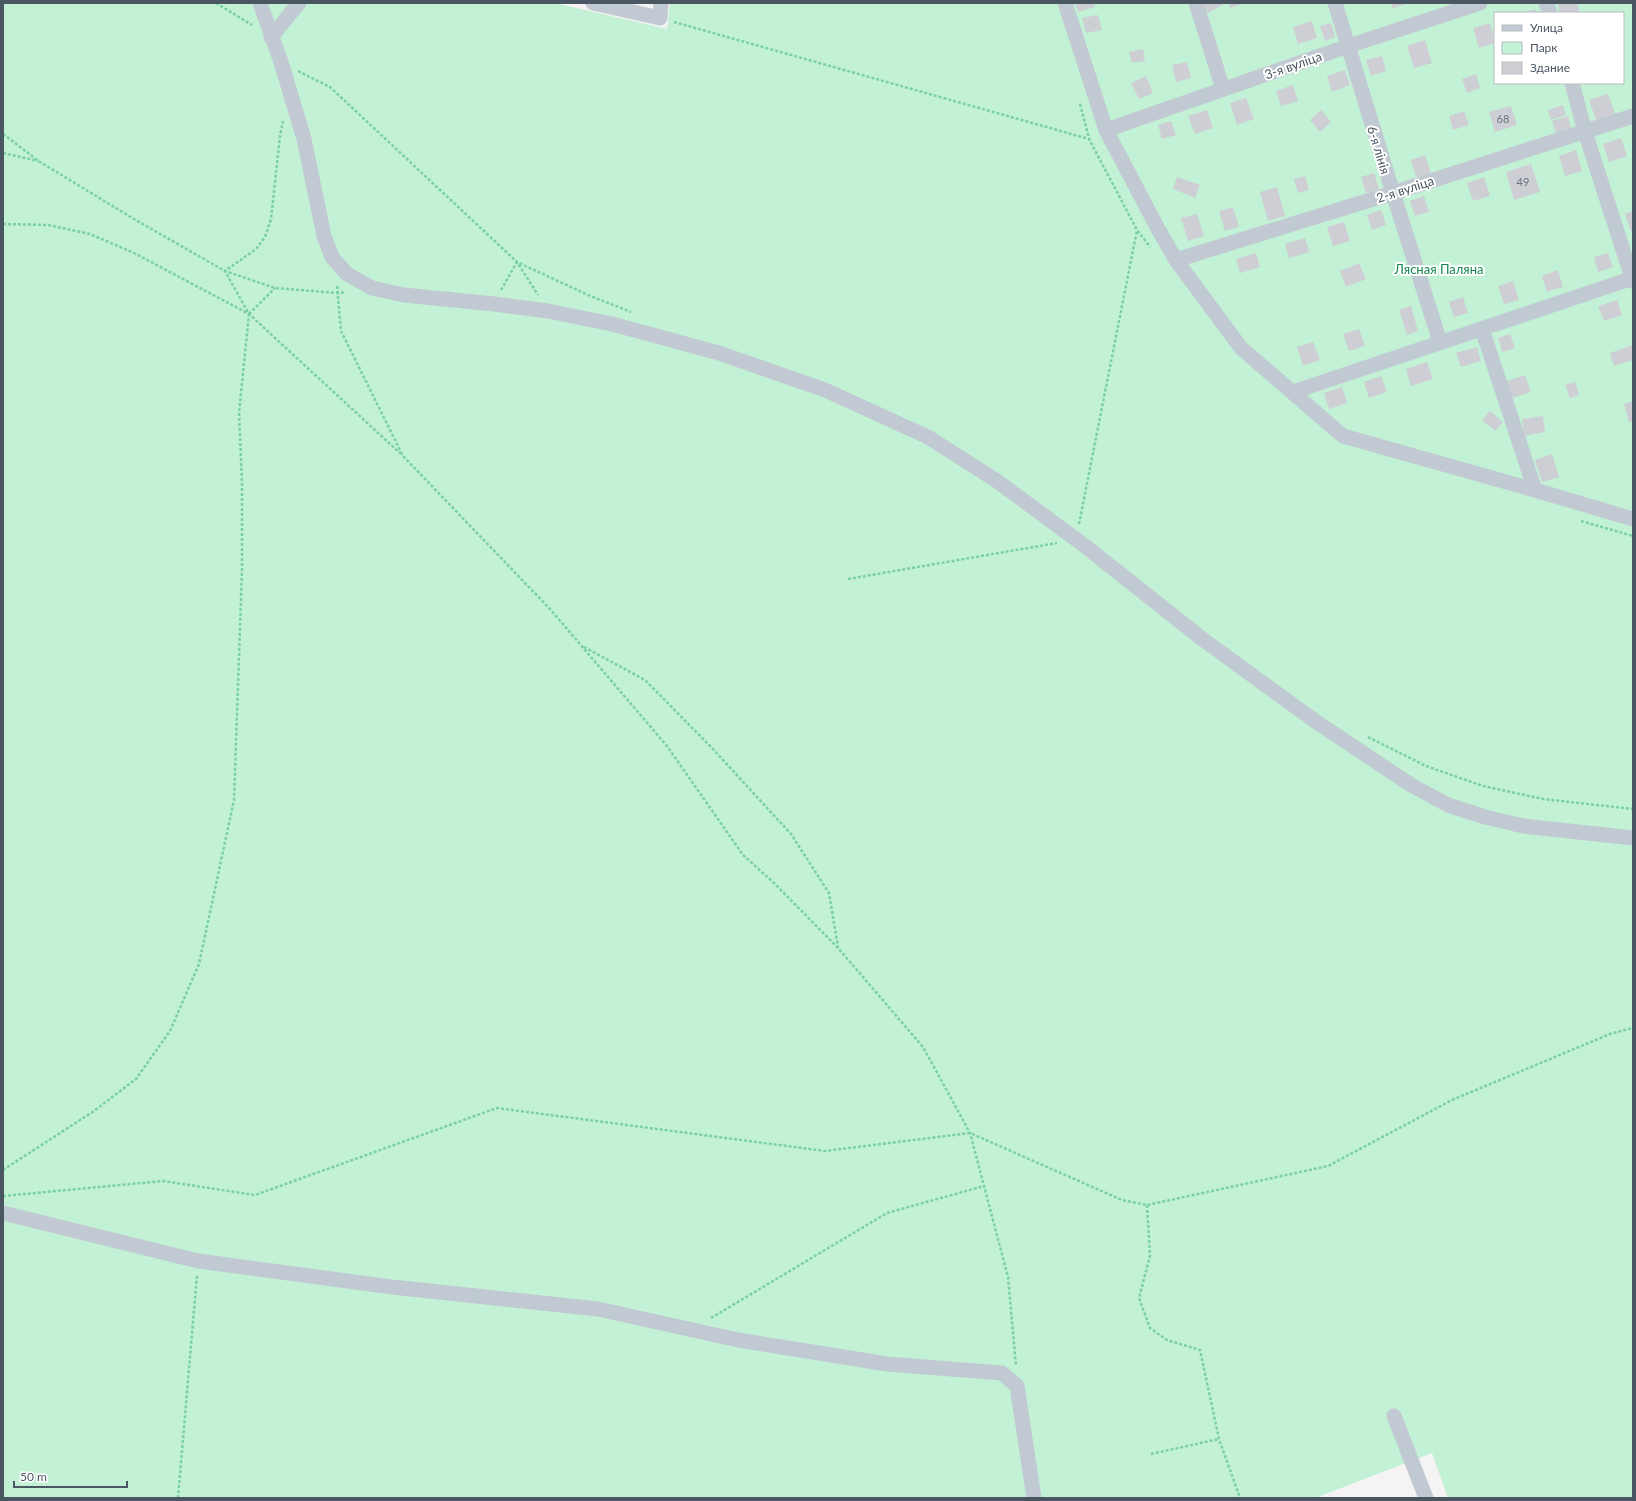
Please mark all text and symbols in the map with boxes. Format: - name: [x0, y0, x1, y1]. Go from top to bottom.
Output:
- legend: [1494, 12, 1624, 84]
- text: Улица: [1530, 20, 1563, 35]
- text: Парк: [1530, 40, 1558, 55]
- street label: 3-я вуліца: [1262, 48, 1324, 82]
- text: Здание: [1530, 60, 1570, 75]
- house number: 68: [1497, 112, 1509, 125]
- street label: 6-я лінія: [1364, 124, 1394, 176]
- street label: 2-я вуліца: [1374, 172, 1436, 206]
- house number: 49: [1517, 175, 1529, 188]
- park label: Лясная Паляна: [1393, 261, 1484, 277]
- scale bar: [14, 1463, 127, 1489]
- text: 50 m: [20, 1469, 47, 1484]

